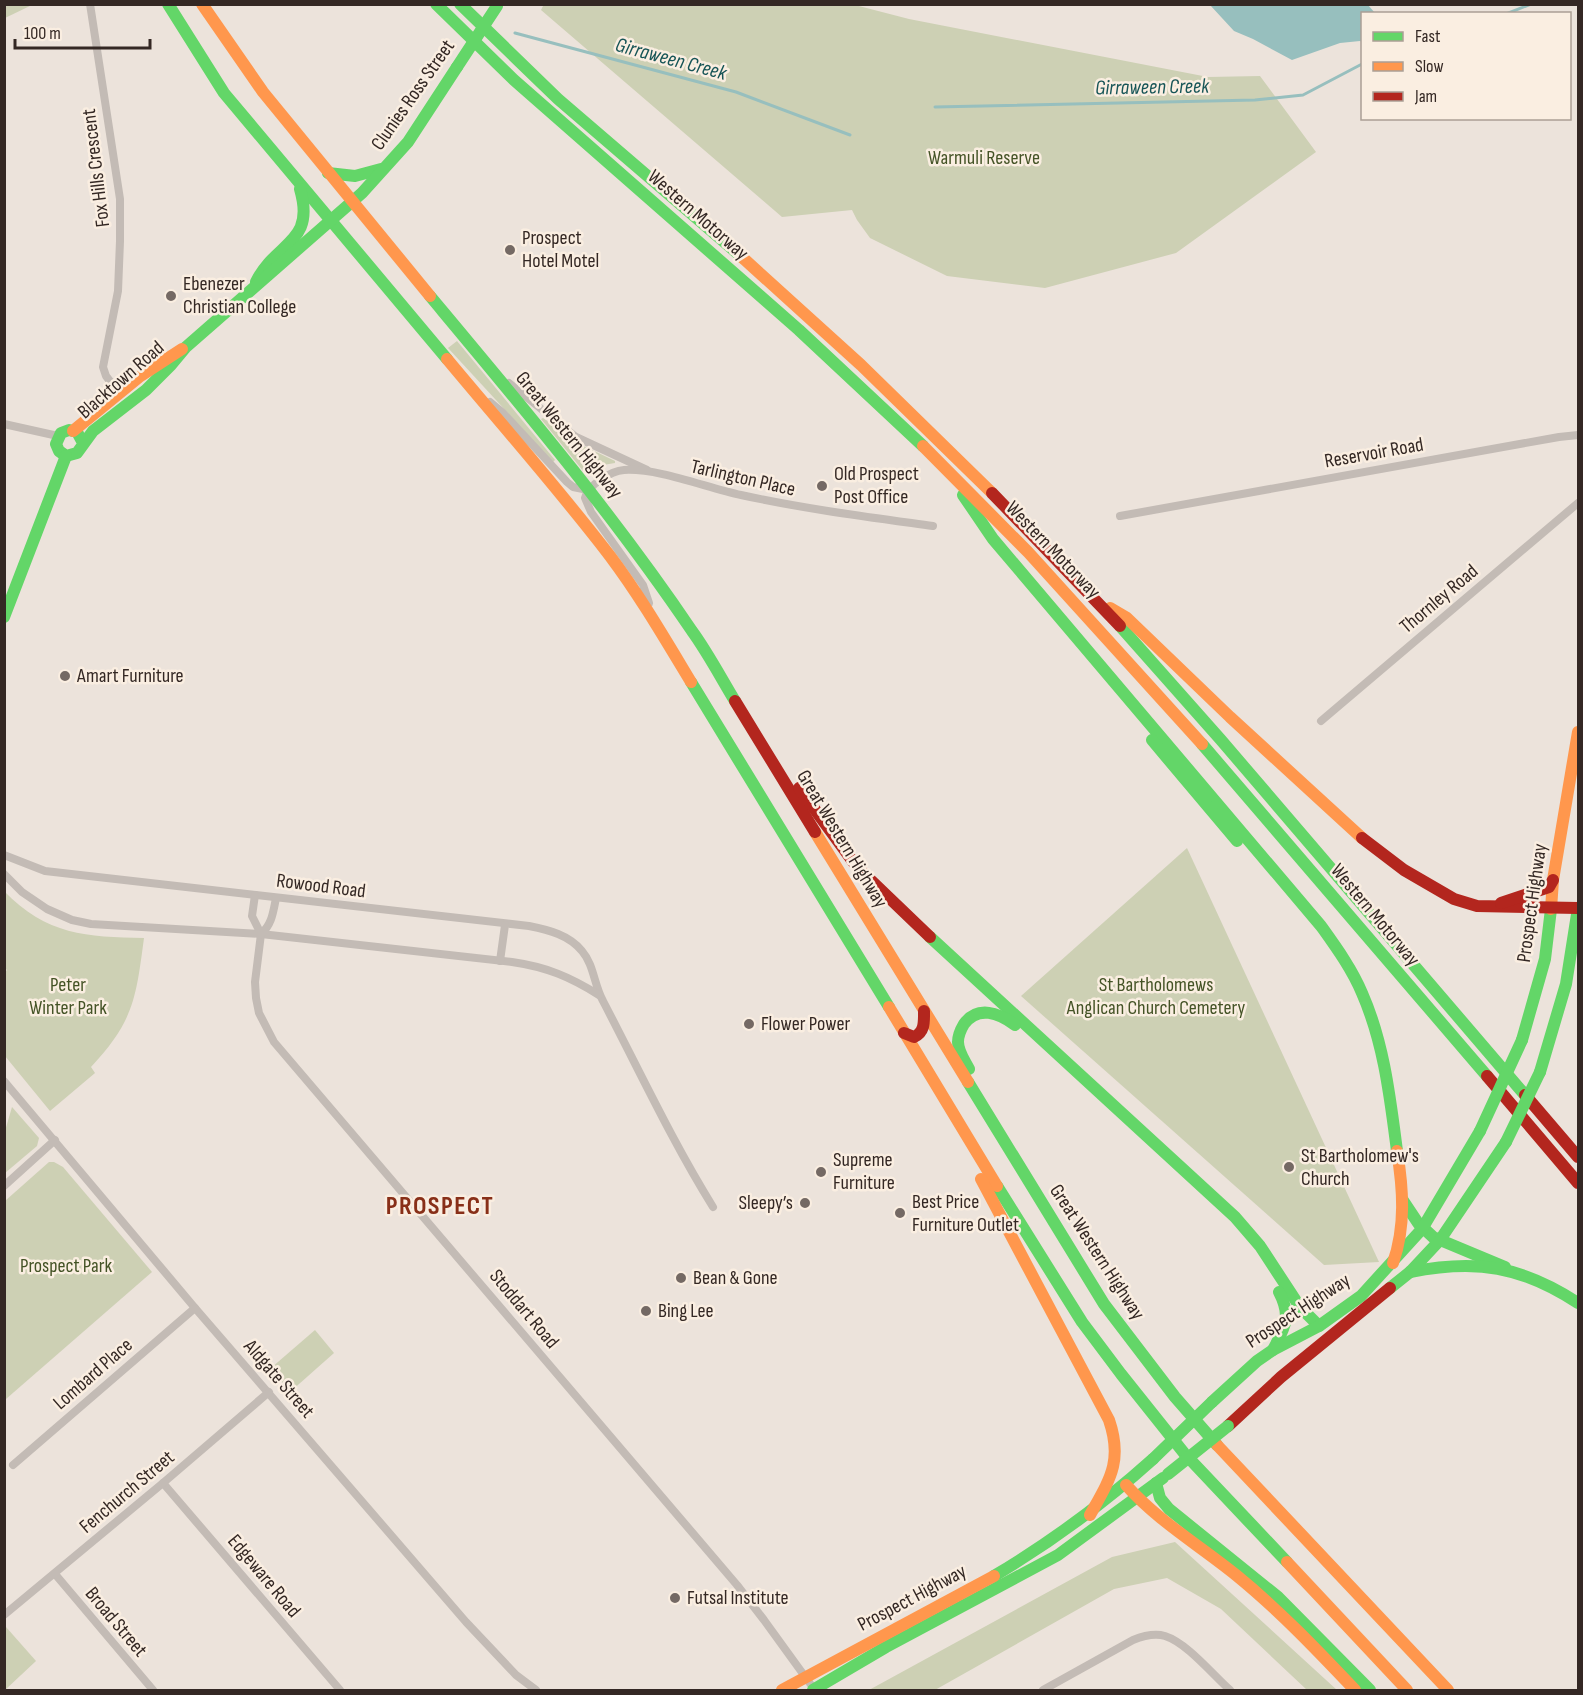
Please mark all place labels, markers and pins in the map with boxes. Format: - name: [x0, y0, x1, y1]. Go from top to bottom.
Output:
- place label: Prospect Hotel Motel: [522, 226, 599, 273]
- marker: Prospect Hotel Motel: [503, 243, 517, 257]
- place label: Ebenezer Christian College: [183, 272, 296, 319]
- marker: Ebenezer Christian College: [164, 289, 178, 303]
- place label: Old Prospect Post Office: [834, 462, 919, 509]
- marker: Old Prospect Post Office: [815, 479, 829, 493]
- place label: Amart Furniture: [76, 664, 184, 688]
- marker: Amart Furniture: [58, 669, 72, 683]
- place label: Flower Power: [761, 1012, 850, 1036]
- marker: Flower Power: [742, 1017, 756, 1031]
- place label: St Bartholomew's Church: [1301, 1144, 1419, 1191]
- place label: Supreme Furniture: [833, 1148, 895, 1195]
- marker: St Bartholomew's Church: [1282, 1160, 1296, 1174]
- marker: Supreme Furniture: [814, 1165, 828, 1179]
- place label: Best Price Furniture Outlet: [912, 1190, 1019, 1237]
- place label: Sleepy’s: [739, 1191, 793, 1215]
- marker: Sleepy’s: [798, 1196, 812, 1210]
- marker: Best Price Furniture Outlet: [893, 1206, 907, 1220]
- place label: Bean & Gone: [693, 1266, 778, 1290]
- marker: Bean & Gone: [674, 1271, 688, 1285]
- place label: Bing Lee: [658, 1299, 714, 1323]
- marker: Bing Lee: [639, 1304, 653, 1318]
- place label: Futsal Institute: [687, 1586, 789, 1610]
- marker: Futsal Institute: [668, 1591, 682, 1605]

